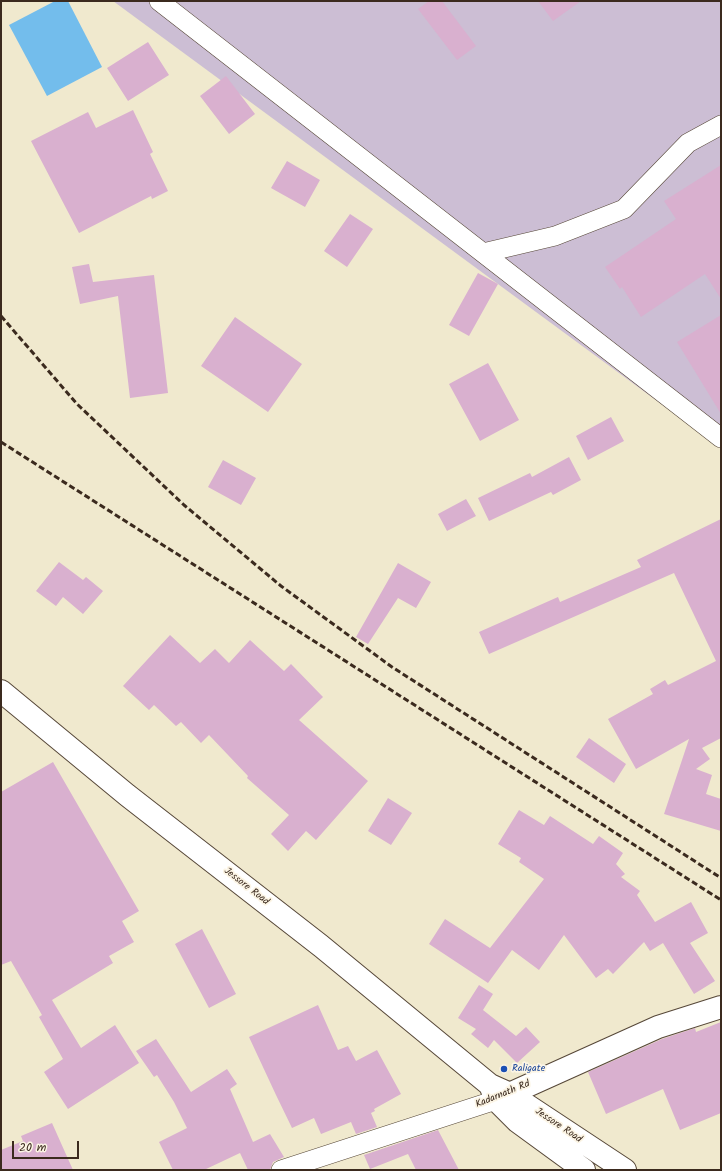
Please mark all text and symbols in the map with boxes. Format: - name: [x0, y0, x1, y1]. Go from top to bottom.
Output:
- street label: Jessore Road: [221, 866, 271, 908]
- place label: Raligate: [512, 1063, 545, 1075]
- marker: Raligate: [499, 1064, 509, 1074]
- street label: Kadarnath Rd: [474, 1079, 532, 1111]
- street label: Jessore Road: [532, 1106, 584, 1146]
- scale bar: [14, 1133, 81, 1159]
- text: 20 m: [19, 1138, 46, 1157]

